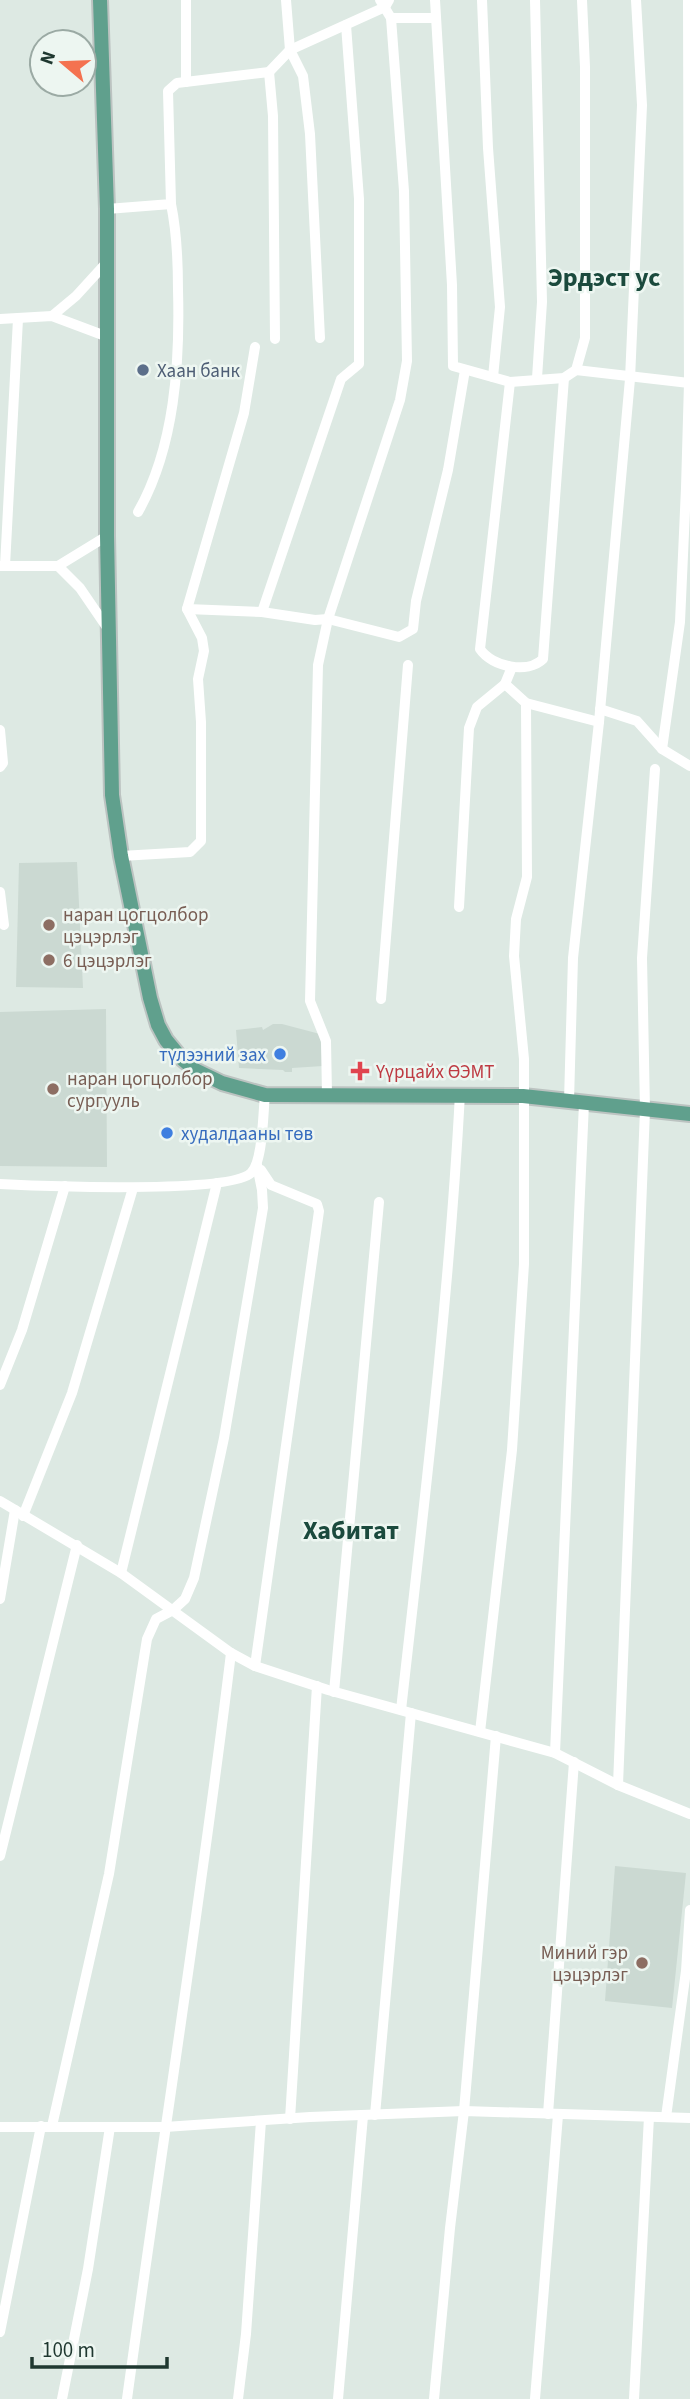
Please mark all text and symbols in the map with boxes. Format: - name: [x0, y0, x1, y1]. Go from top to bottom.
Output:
- north arrow: [28, 28, 98, 98]
- text: N: [34, 48, 63, 68]
- district label: Эрдэст ус: [548, 259, 660, 296]
- place label: Хаан банк: [157, 358, 241, 385]
- marker: Хаан банк: [135, 362, 151, 378]
- place label: наран цогцолбор цэцэрлэг: [63, 902, 208, 951]
- marker: наран цогцолбор цэцэрлэг: [41, 917, 57, 933]
- place label: 6 цэцэрлэг: [63, 948, 152, 975]
- marker: 6 цэцэрлэг: [41, 952, 57, 968]
- place label: түлээний зах: [159, 1042, 267, 1069]
- marker: түлээний зах: [272, 1046, 288, 1062]
- place label: Үүрцайх ӨЭМТ: [375, 1059, 495, 1086]
- marker: Үүрцайх ӨЭМТ: [350, 1061, 370, 1081]
- place label: наран цогцолбор сургууль: [67, 1066, 212, 1115]
- marker: наран цогцолбор сургууль: [45, 1081, 61, 1097]
- place label: худалдааны төв: [181, 1121, 313, 1148]
- marker: худалдааны төв: [159, 1125, 175, 1141]
- district label: Хабитат: [303, 1512, 399, 1549]
- place label: Миний гэр цэцэрлэг: [541, 1940, 628, 1989]
- marker: Миний гэр цэцэрлэг: [634, 1955, 650, 1971]
- scale bar: [32, 2326, 166, 2370]
- text: 100 m: [42, 2335, 95, 2365]

